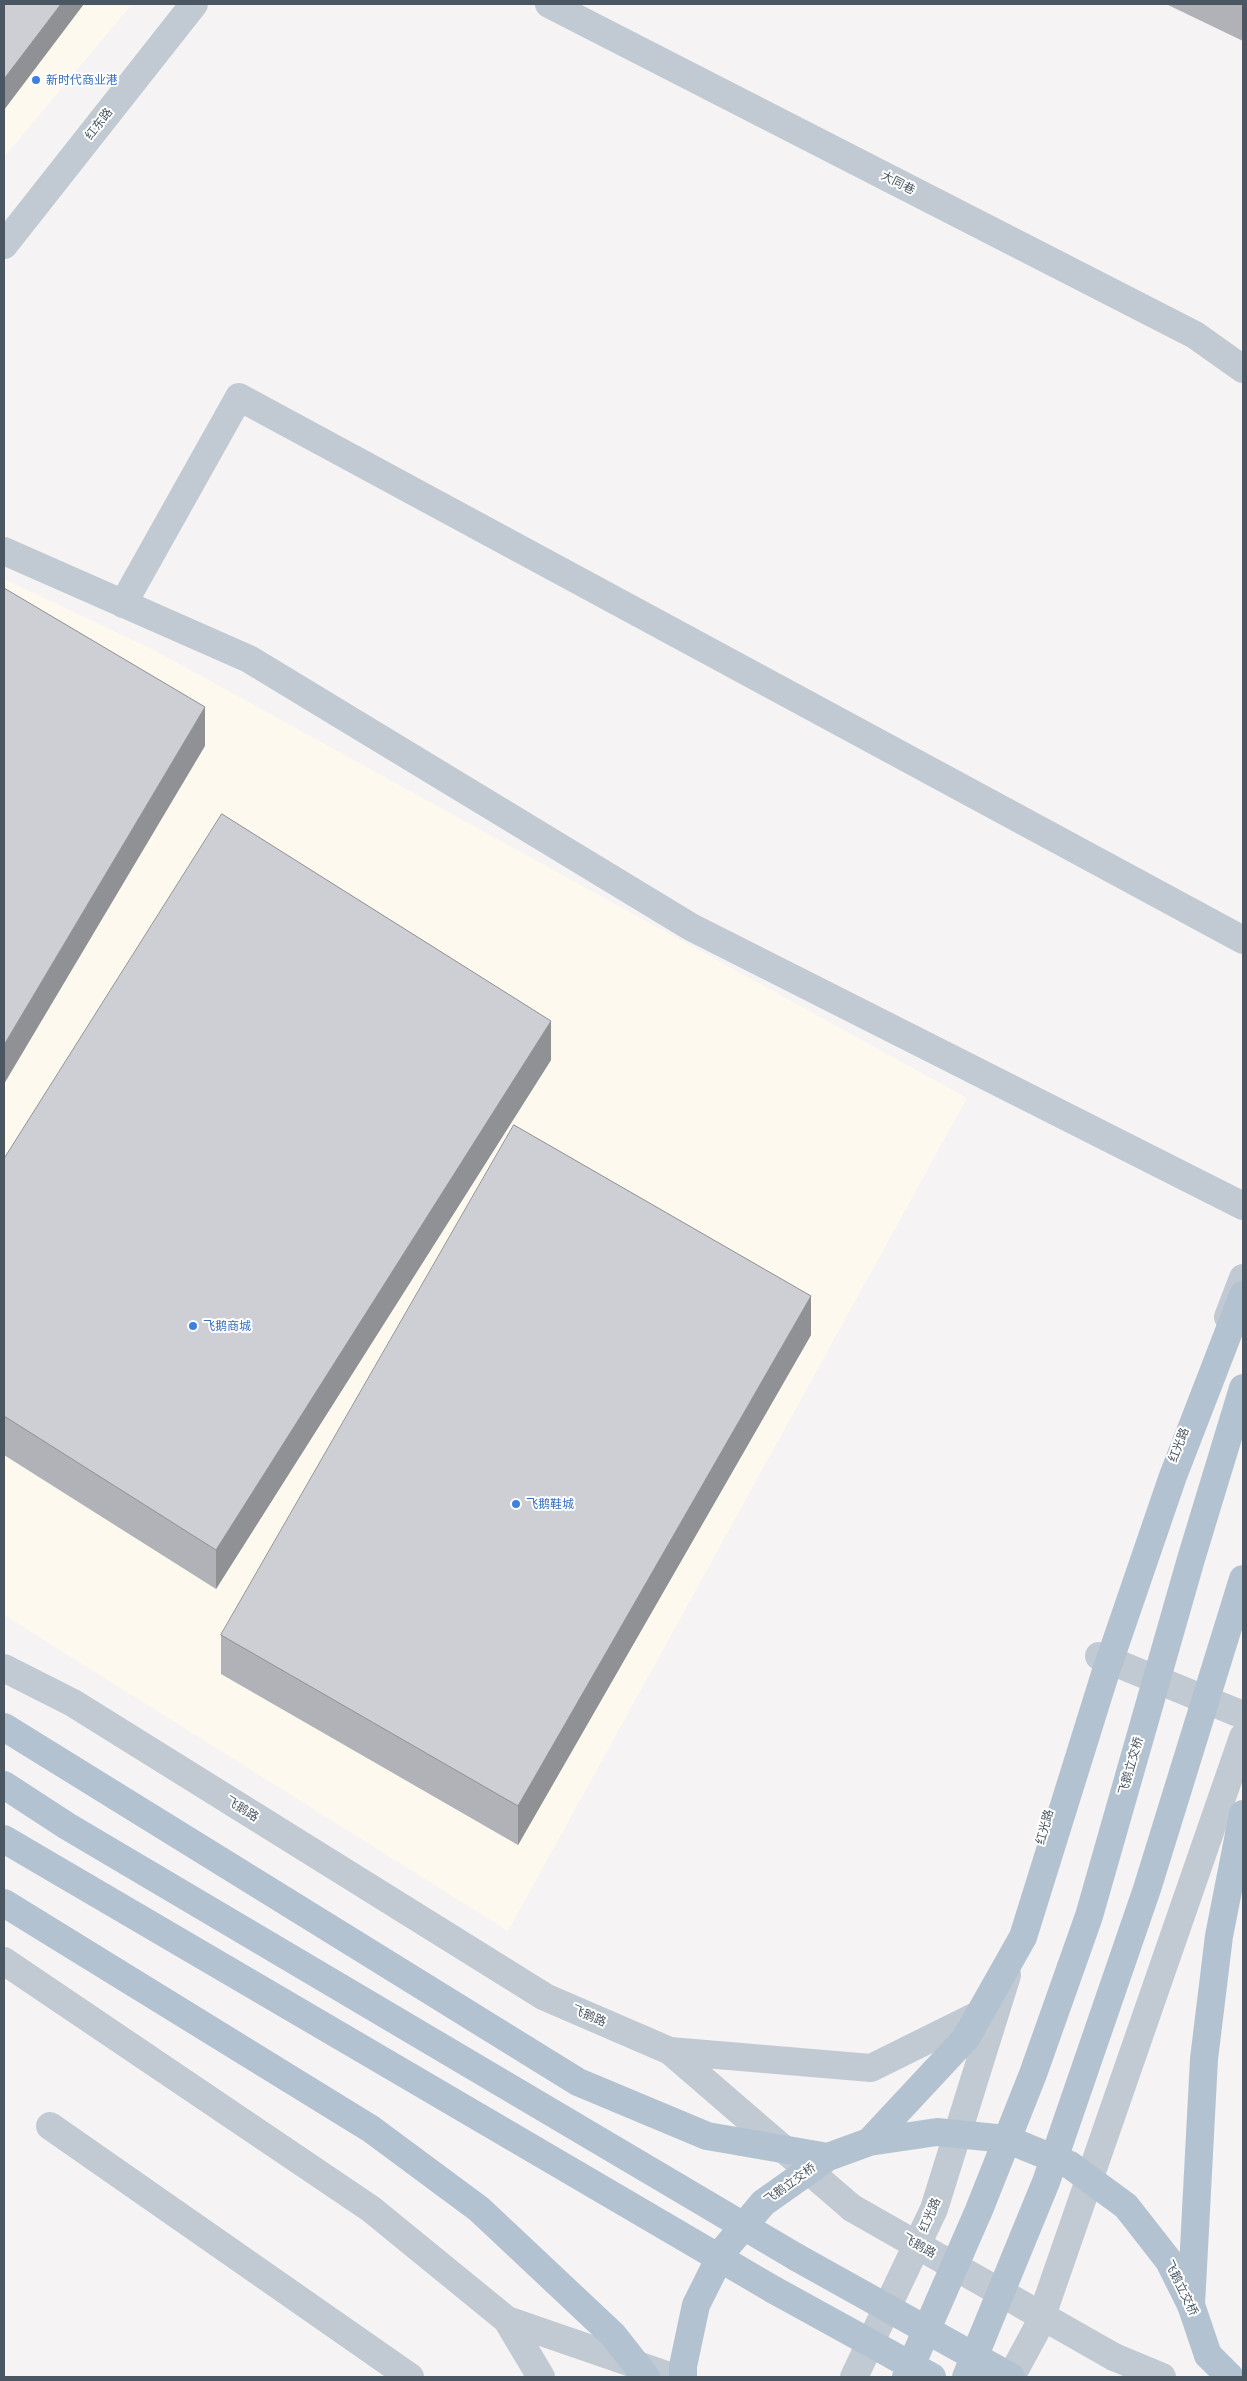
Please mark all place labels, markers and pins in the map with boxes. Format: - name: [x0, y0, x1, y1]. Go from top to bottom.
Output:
- place label: 新时代商业港: [46, 73, 118, 87]
- marker: 新时代商业港: [30, 74, 42, 86]
- place label: 飞鹅商城: [203, 1319, 251, 1333]
- marker: 飞鹅商城: [187, 1320, 199, 1332]
- place label: 飞鹅鞋城: [526, 1497, 574, 1511]
- marker: 飞鹅鞋城: [510, 1498, 522, 1510]

